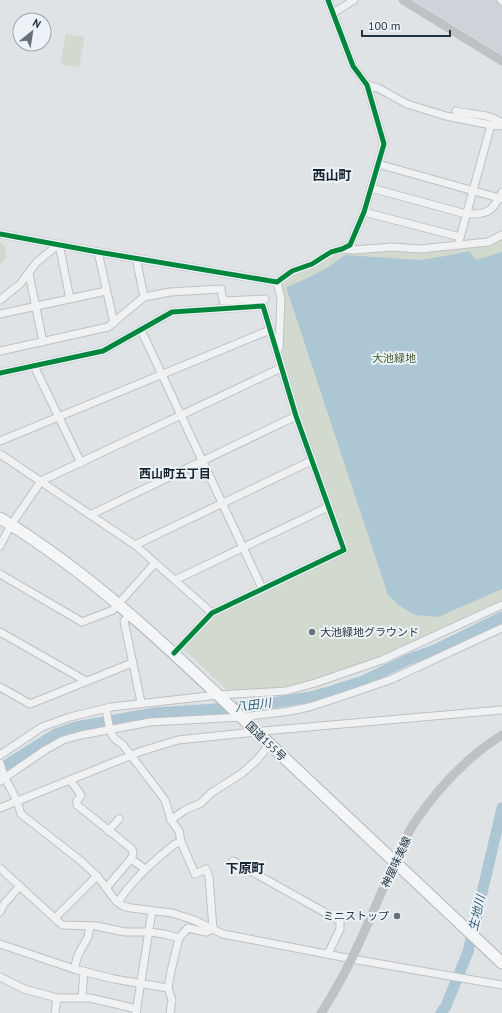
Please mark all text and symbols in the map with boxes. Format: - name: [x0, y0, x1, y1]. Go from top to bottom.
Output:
- north arrow: [12, 12, 52, 52]
- scale bar: [362, 12, 450, 38]
- text: N: [30, 15, 44, 31]
- text: 100 m: [368, 18, 401, 33]
- district label: 西山町: [312, 167, 352, 184]
- park label: 大池緑地: [372, 351, 416, 365]
- district label: 西山町五丁目: [139, 466, 211, 481]
- place label: 大池緑地グラウンド: [320, 625, 419, 639]
- marker: 大池緑地グラウンド: [307, 627, 317, 637]
- water label: 八田川: [234, 695, 274, 714]
- street label: 国道155号: [243, 718, 289, 764]
- street label: 神屋味美線: [378, 834, 414, 890]
- district label: 下原町: [225, 860, 265, 877]
- water label: 生地川: [465, 892, 488, 932]
- place label: ミニストップ: [323, 909, 389, 923]
- marker: ミニストップ: [392, 911, 402, 921]

